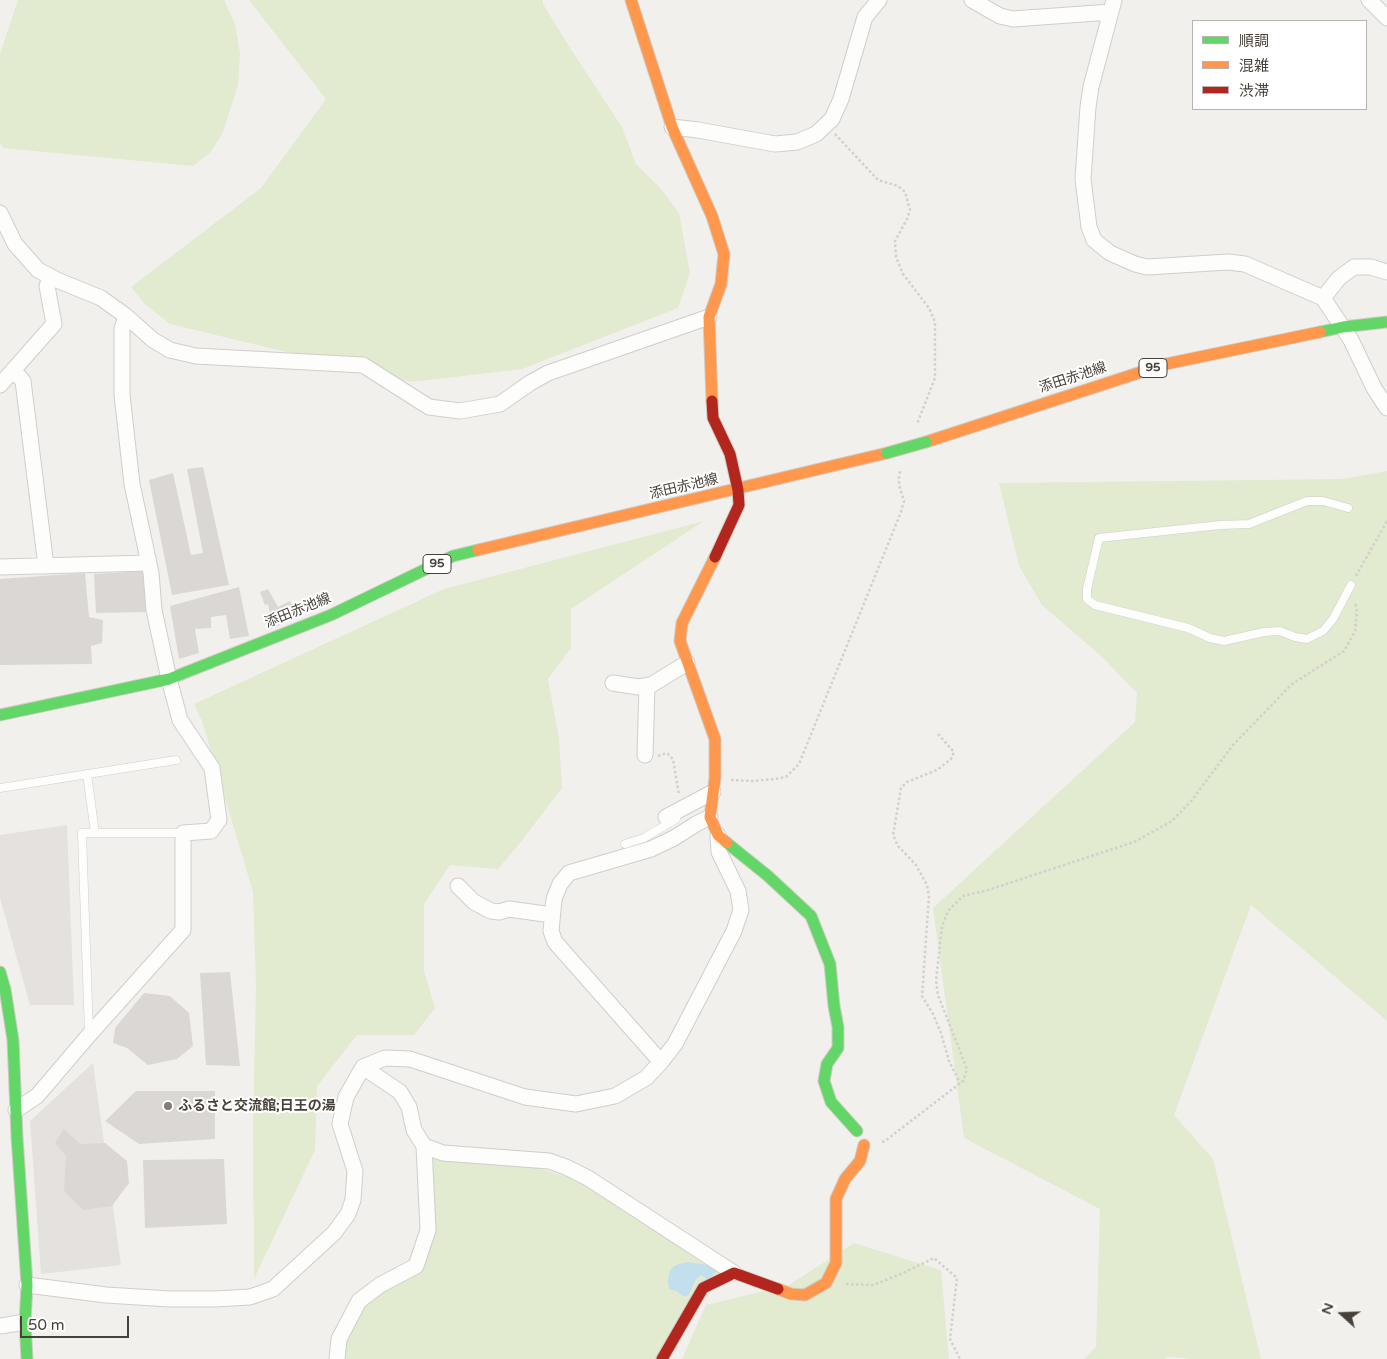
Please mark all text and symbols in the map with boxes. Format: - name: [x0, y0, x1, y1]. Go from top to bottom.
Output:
- legend: [1192, 20, 1367, 110]
- text: 順調: [1239, 32, 1269, 50]
- text: 混雑: [1239, 57, 1269, 75]
- text: 渋滞: [1239, 82, 1269, 100]
- road number: 95: [1139, 358, 1167, 378]
- street label: 添田赤池線: [1037, 359, 1109, 397]
- street label: 添田赤池線: [648, 471, 720, 503]
- road number: 95: [423, 554, 451, 574]
- street label: 添田赤池線: [262, 590, 334, 632]
- place label: ふるさと交流館;日王の湯: [178, 1098, 336, 1114]
- marker: ふるさと交流館;日王の湯: [162, 1100, 174, 1112]
- north arrow: [1317, 1289, 1367, 1339]
- text: N: [1318, 1301, 1337, 1317]
- scale bar: [22, 1306, 131, 1338]
- text: 50 m: [28, 1316, 65, 1334]

